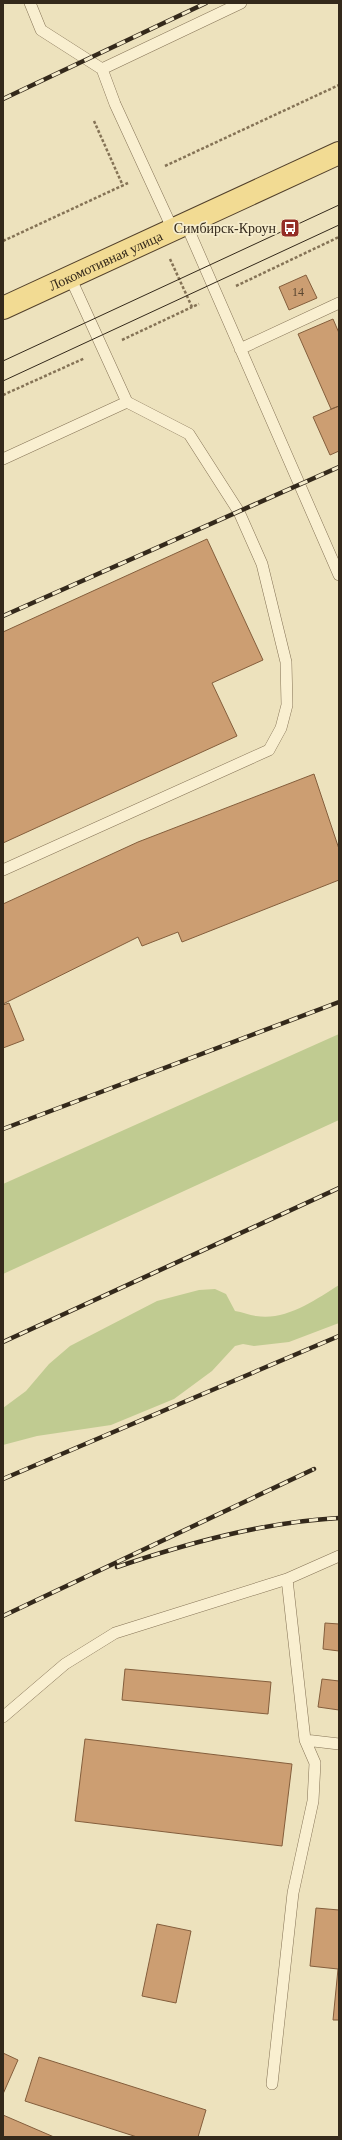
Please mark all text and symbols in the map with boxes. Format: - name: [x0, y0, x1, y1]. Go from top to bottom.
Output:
- bus stop icon: Симбирск-Кроун: [279, 217, 301, 239]
- place label: Симбирск-Кроун: [174, 221, 277, 236]
- street label: Локомотивная улица: [47, 228, 166, 294]
- house number: 14: [292, 285, 304, 299]

